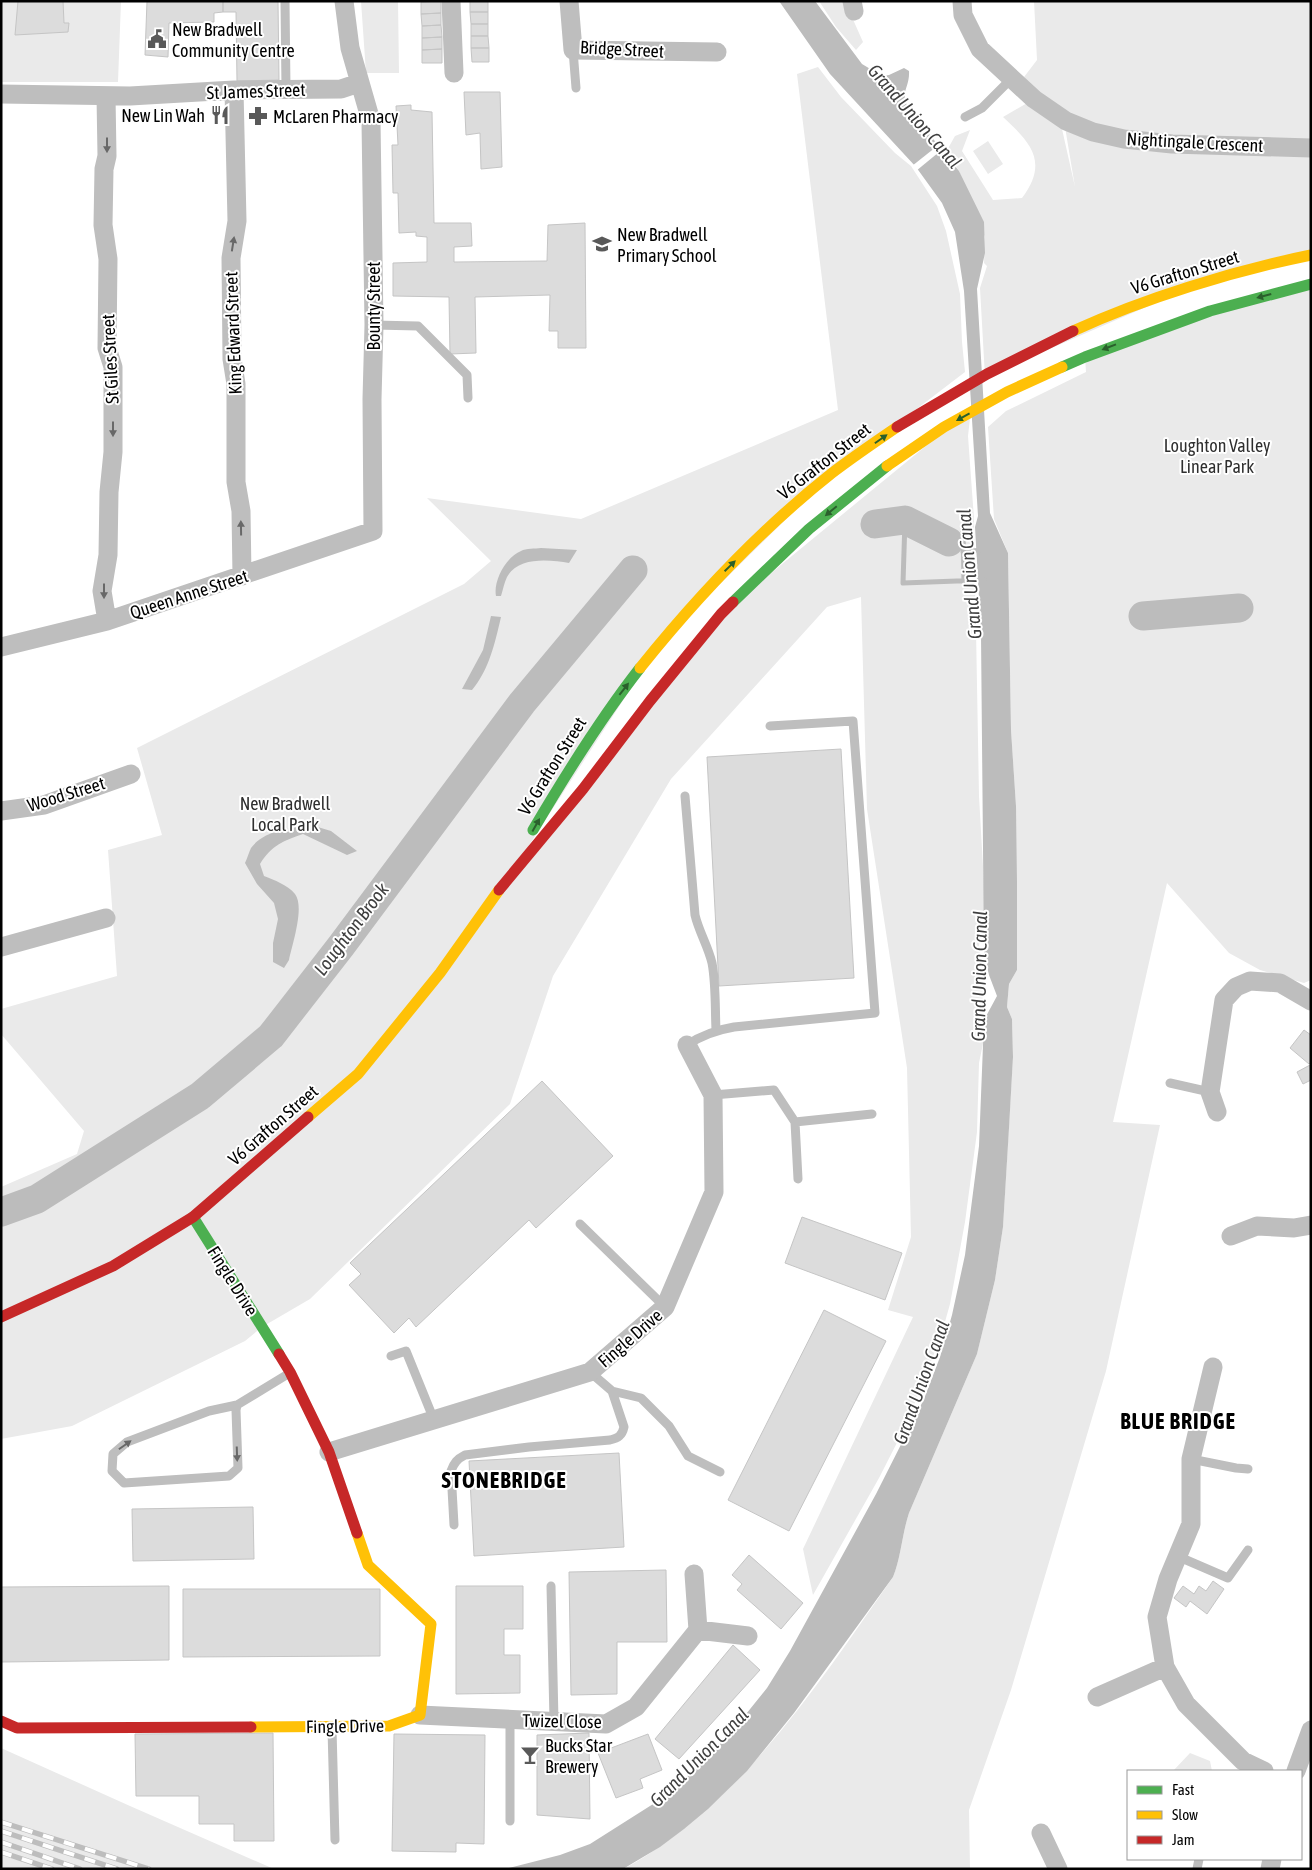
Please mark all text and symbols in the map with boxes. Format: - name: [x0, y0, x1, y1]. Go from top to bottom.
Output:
- place label: New Bradwell Community Centre: [172, 19, 295, 61]
- public building icon: New Bradwell Community Centre: [146, 28, 168, 50]
- street label: Bridge Street: [579, 36, 665, 62]
- water label: Grand Union Canal: [864, 59, 966, 173]
- street label: St James Street: [206, 79, 306, 103]
- restaurant icon: New Lin Wah: [209, 104, 231, 126]
- place label: New Lin Wah: [121, 105, 205, 126]
- pharmacy icon: McLaren Pharmacy: [247, 105, 269, 127]
- place label: McLaren Pharmacy: [273, 106, 398, 127]
- street label: Nightingale Crescent: [1126, 128, 1264, 156]
- one-way arrow: [103, 137, 111, 153]
- place label: New Bradwell Primary School: [617, 224, 717, 266]
- school or university icon: New Bradwell Primary School: [591, 233, 613, 255]
- one-way arrow: [230, 235, 238, 251]
- street label: V6 Grafton Street: [1129, 246, 1241, 298]
- street label: Bounty Street: [363, 262, 384, 350]
- street label: King Edward Street: [220, 271, 246, 395]
- one-way arrow: [1256, 293, 1271, 301]
- street label: St Giles Street: [97, 314, 123, 404]
- one-way arrow: [1102, 344, 1117, 351]
- one-way arrow: [956, 412, 969, 421]
- street label: V6 Grafton Street: [774, 418, 874, 504]
- one-way arrow: [109, 421, 117, 437]
- one-way arrow: [874, 434, 887, 444]
- park label: Loughton Valley Linear Park: [1164, 435, 1270, 477]
- one-way arrow: [825, 505, 837, 516]
- water label: Grand Union Canal: [952, 508, 986, 640]
- one-way arrow: [237, 519, 245, 535]
- one-way arrow: [724, 560, 736, 572]
- street label: Queen Anne Street: [127, 565, 251, 623]
- one-way arrow: [100, 583, 108, 599]
- one-way arrow: [619, 683, 630, 696]
- street label: V6 Grafton Street: [513, 713, 591, 819]
- street label: Wood Street: [25, 772, 107, 816]
- park label: New Bradwell Local Park: [240, 793, 330, 835]
- one-way arrow: [532, 818, 540, 833]
- water label: Loughton Brook: [309, 878, 393, 980]
- water label: Grand Union Canal: [967, 910, 991, 1042]
- street label: V6 Grafton Street: [224, 1080, 322, 1170]
- street label: Fingle Drive: [203, 1242, 263, 1320]
- street label: Fingle Drive: [594, 1304, 666, 1372]
- water label: Grand Union Canal: [888, 1317, 954, 1447]
- district label: BLUE BRIDGE: [1120, 1408, 1236, 1434]
- one-way arrow: [118, 1440, 132, 1450]
- one-way arrow: [234, 1446, 242, 1462]
- district label: STONEBRIDGE: [441, 1467, 567, 1493]
- water label: Grand Union Canal: [645, 1703, 753, 1811]
- street label: Twizel Close: [522, 1710, 602, 1732]
- street label: Fingle Drive: [306, 1715, 384, 1737]
- place label: Bucks Star Brewery: [545, 1735, 613, 1777]
- bar icon: Bucks Star Brewery: [519, 1744, 541, 1766]
- legend: [1127, 1770, 1302, 1860]
- text: Fast: [1172, 1781, 1194, 1798]
- text: Slow: [1172, 1806, 1198, 1823]
- text: Jam: [1172, 1831, 1195, 1848]

